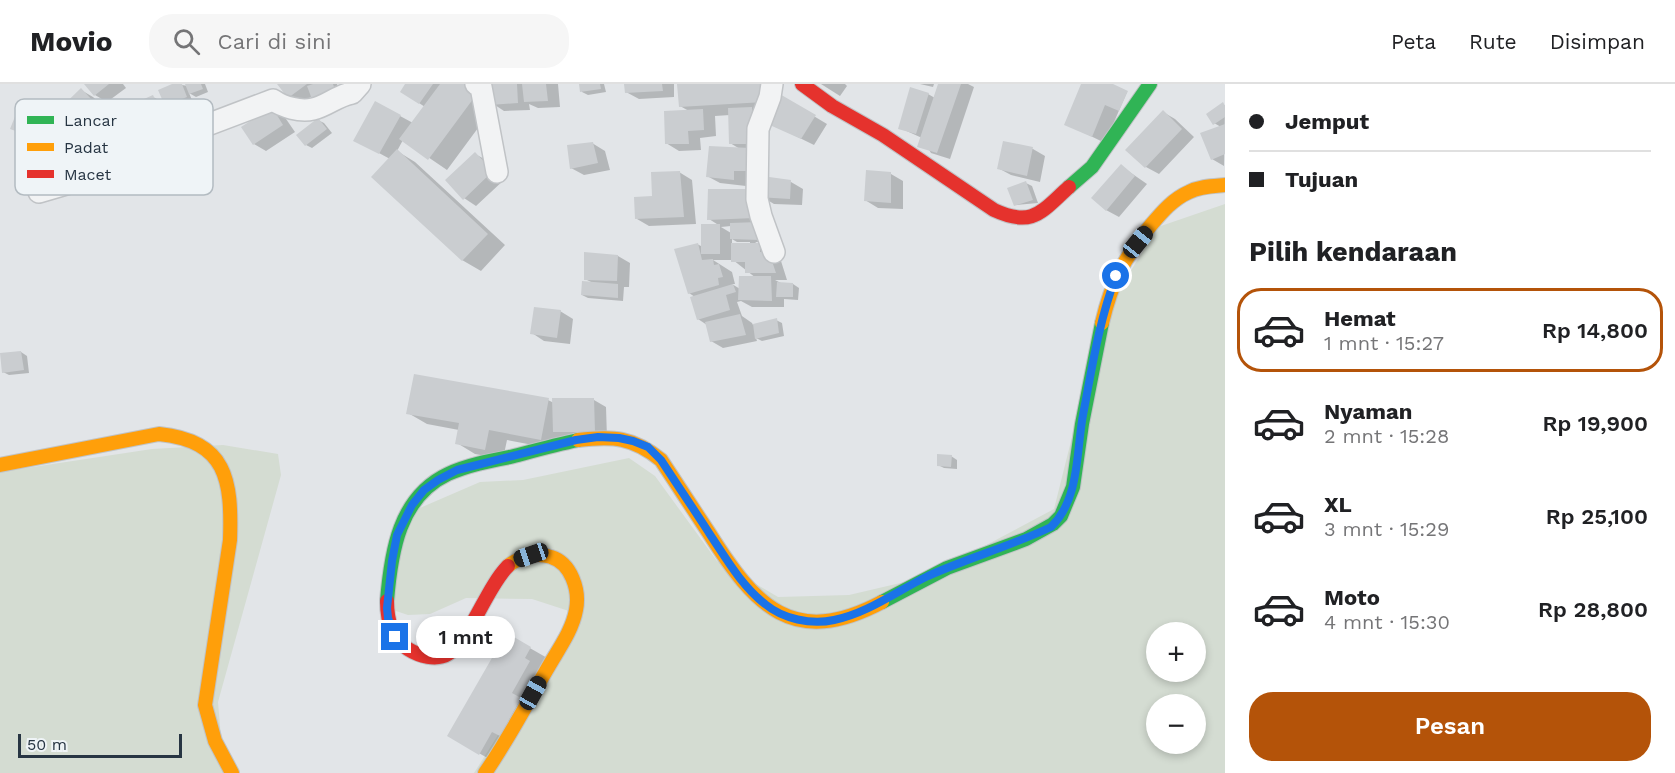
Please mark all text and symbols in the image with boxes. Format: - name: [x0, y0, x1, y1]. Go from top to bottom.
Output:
- search box: [149, 14, 569, 68]
- text: Movio: [30, 25, 113, 58]
- icon: search: [170, 25, 203, 58]
- text: Cari di sini: [218, 29, 332, 54]
- text: Peta: [1391, 29, 1436, 54]
- text: Rute: [1469, 29, 1517, 54]
- text: Disimpan: [1550, 29, 1645, 54]
- legend: [15, 99, 213, 195]
- text: Jemput: [1285, 109, 1369, 134]
- text: Lancar: [64, 111, 118, 130]
- text: Padat: [64, 138, 109, 157]
- text: Macet: [64, 165, 112, 184]
- text: Tujuan: [1285, 167, 1358, 192]
- car: [1120, 222, 1156, 262]
- text: Pilih kendaraan: [1249, 236, 1457, 268]
- route start: [1102, 262, 1129, 289]
- icon: car: [1252, 303, 1306, 357]
- text: Hemat: [1324, 306, 1396, 331]
- text: Rp 14,800: [1542, 318, 1648, 343]
- text: 1 mnt · 15:27: [1324, 331, 1444, 355]
- icon: car: [1252, 396, 1306, 450]
- text: Nyaman: [1324, 399, 1412, 424]
- text: Rp 19,900: [1543, 411, 1648, 436]
- text: 2 mnt · 15:28: [1324, 424, 1449, 448]
- icon: car: [1252, 489, 1306, 543]
- text: XL: [1324, 492, 1352, 517]
- text: Rp 25,100: [1546, 504, 1648, 529]
- text: 3 mnt · 15:29: [1324, 517, 1449, 541]
- car: [511, 541, 551, 569]
- icon: car: [1252, 582, 1306, 636]
- text: Moto: [1324, 585, 1380, 610]
- text: Rp 28,800: [1538, 597, 1648, 622]
- text: 4 mnt · 15:30: [1324, 610, 1450, 634]
- callout: 1 mnt: [416, 616, 515, 658]
- map controls: [1146, 622, 1206, 754]
- button: +: [1146, 622, 1206, 682]
- route end: [381, 623, 408, 650]
- text: 1 mnt: [438, 625, 493, 649]
- car: [516, 673, 550, 713]
- button: Pesan: [1249, 692, 1651, 761]
- button: −: [1146, 694, 1206, 754]
- scale bar: [18, 731, 182, 758]
- text: 50 m: [27, 735, 67, 754]

